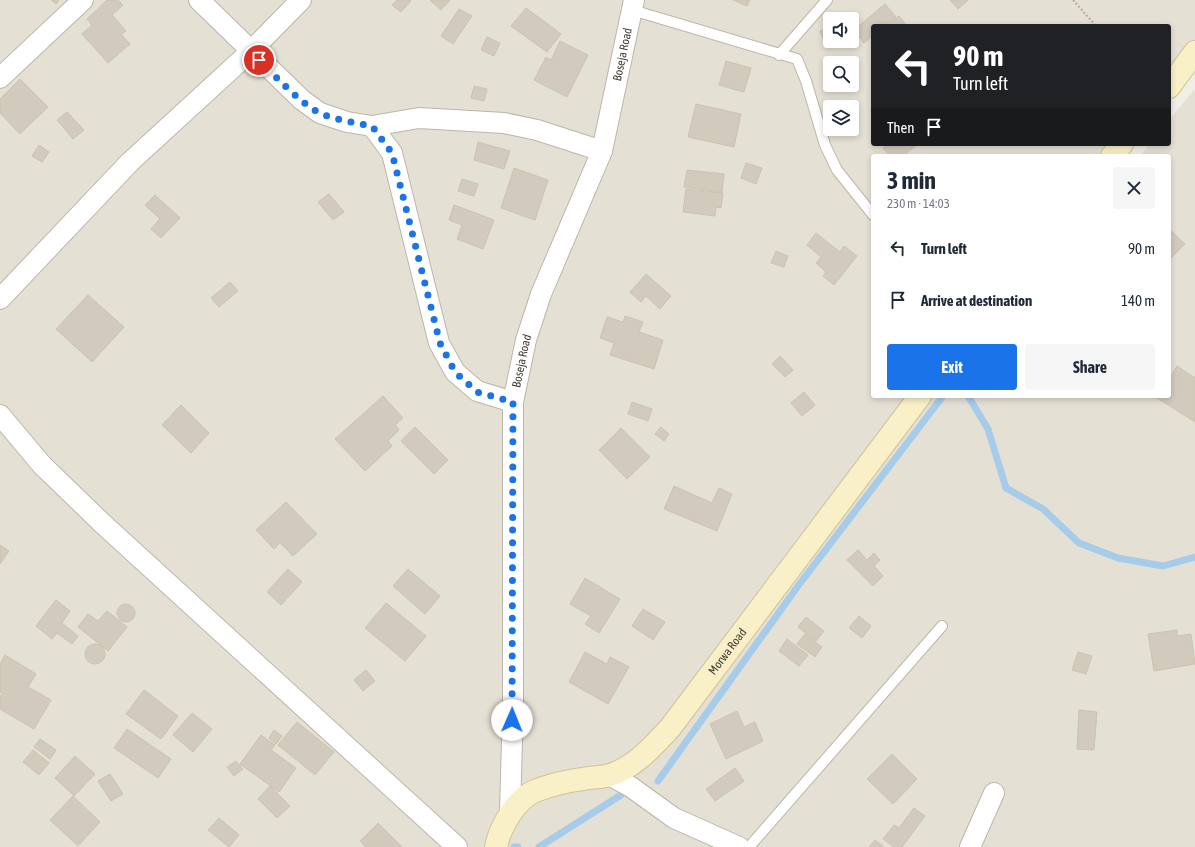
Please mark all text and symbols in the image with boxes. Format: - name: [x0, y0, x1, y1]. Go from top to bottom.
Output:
- map controls: [823, 12, 859, 136]
- button: sound: [823, 12, 859, 48]
- street label: Boseja Road: [610, 27, 635, 82]
- icon: left: [887, 40, 939, 92]
- text: 90 m: [953, 40, 1003, 72]
- pin: [242, 43, 276, 77]
- icon: arrive: [248, 49, 270, 71]
- button: search: [823, 56, 859, 92]
- text: Turn left: [953, 73, 1008, 94]
- button: layers: [823, 100, 859, 136]
- icon: arrive: [923, 116, 945, 138]
- text: Then: [887, 119, 915, 136]
- text: 3 min: [887, 167, 936, 194]
- button: close: [1113, 167, 1155, 209]
- text: 230 m · 14:03: [887, 196, 950, 211]
- icon: left: [887, 237, 909, 259]
- text: Turn left: [921, 240, 967, 257]
- text: 90 m: [1128, 240, 1155, 257]
- icon: arrive: [887, 289, 909, 311]
- text: Arrive at destination: [921, 292, 1032, 309]
- text: 140 m: [1121, 292, 1155, 309]
- street label: Boseja Road: [509, 332, 534, 389]
- button: Exit: [887, 344, 1017, 390]
- button: Share: [1025, 344, 1155, 390]
- street label: Morwa Road: [706, 626, 750, 678]
- position arrow: [491, 699, 533, 741]

